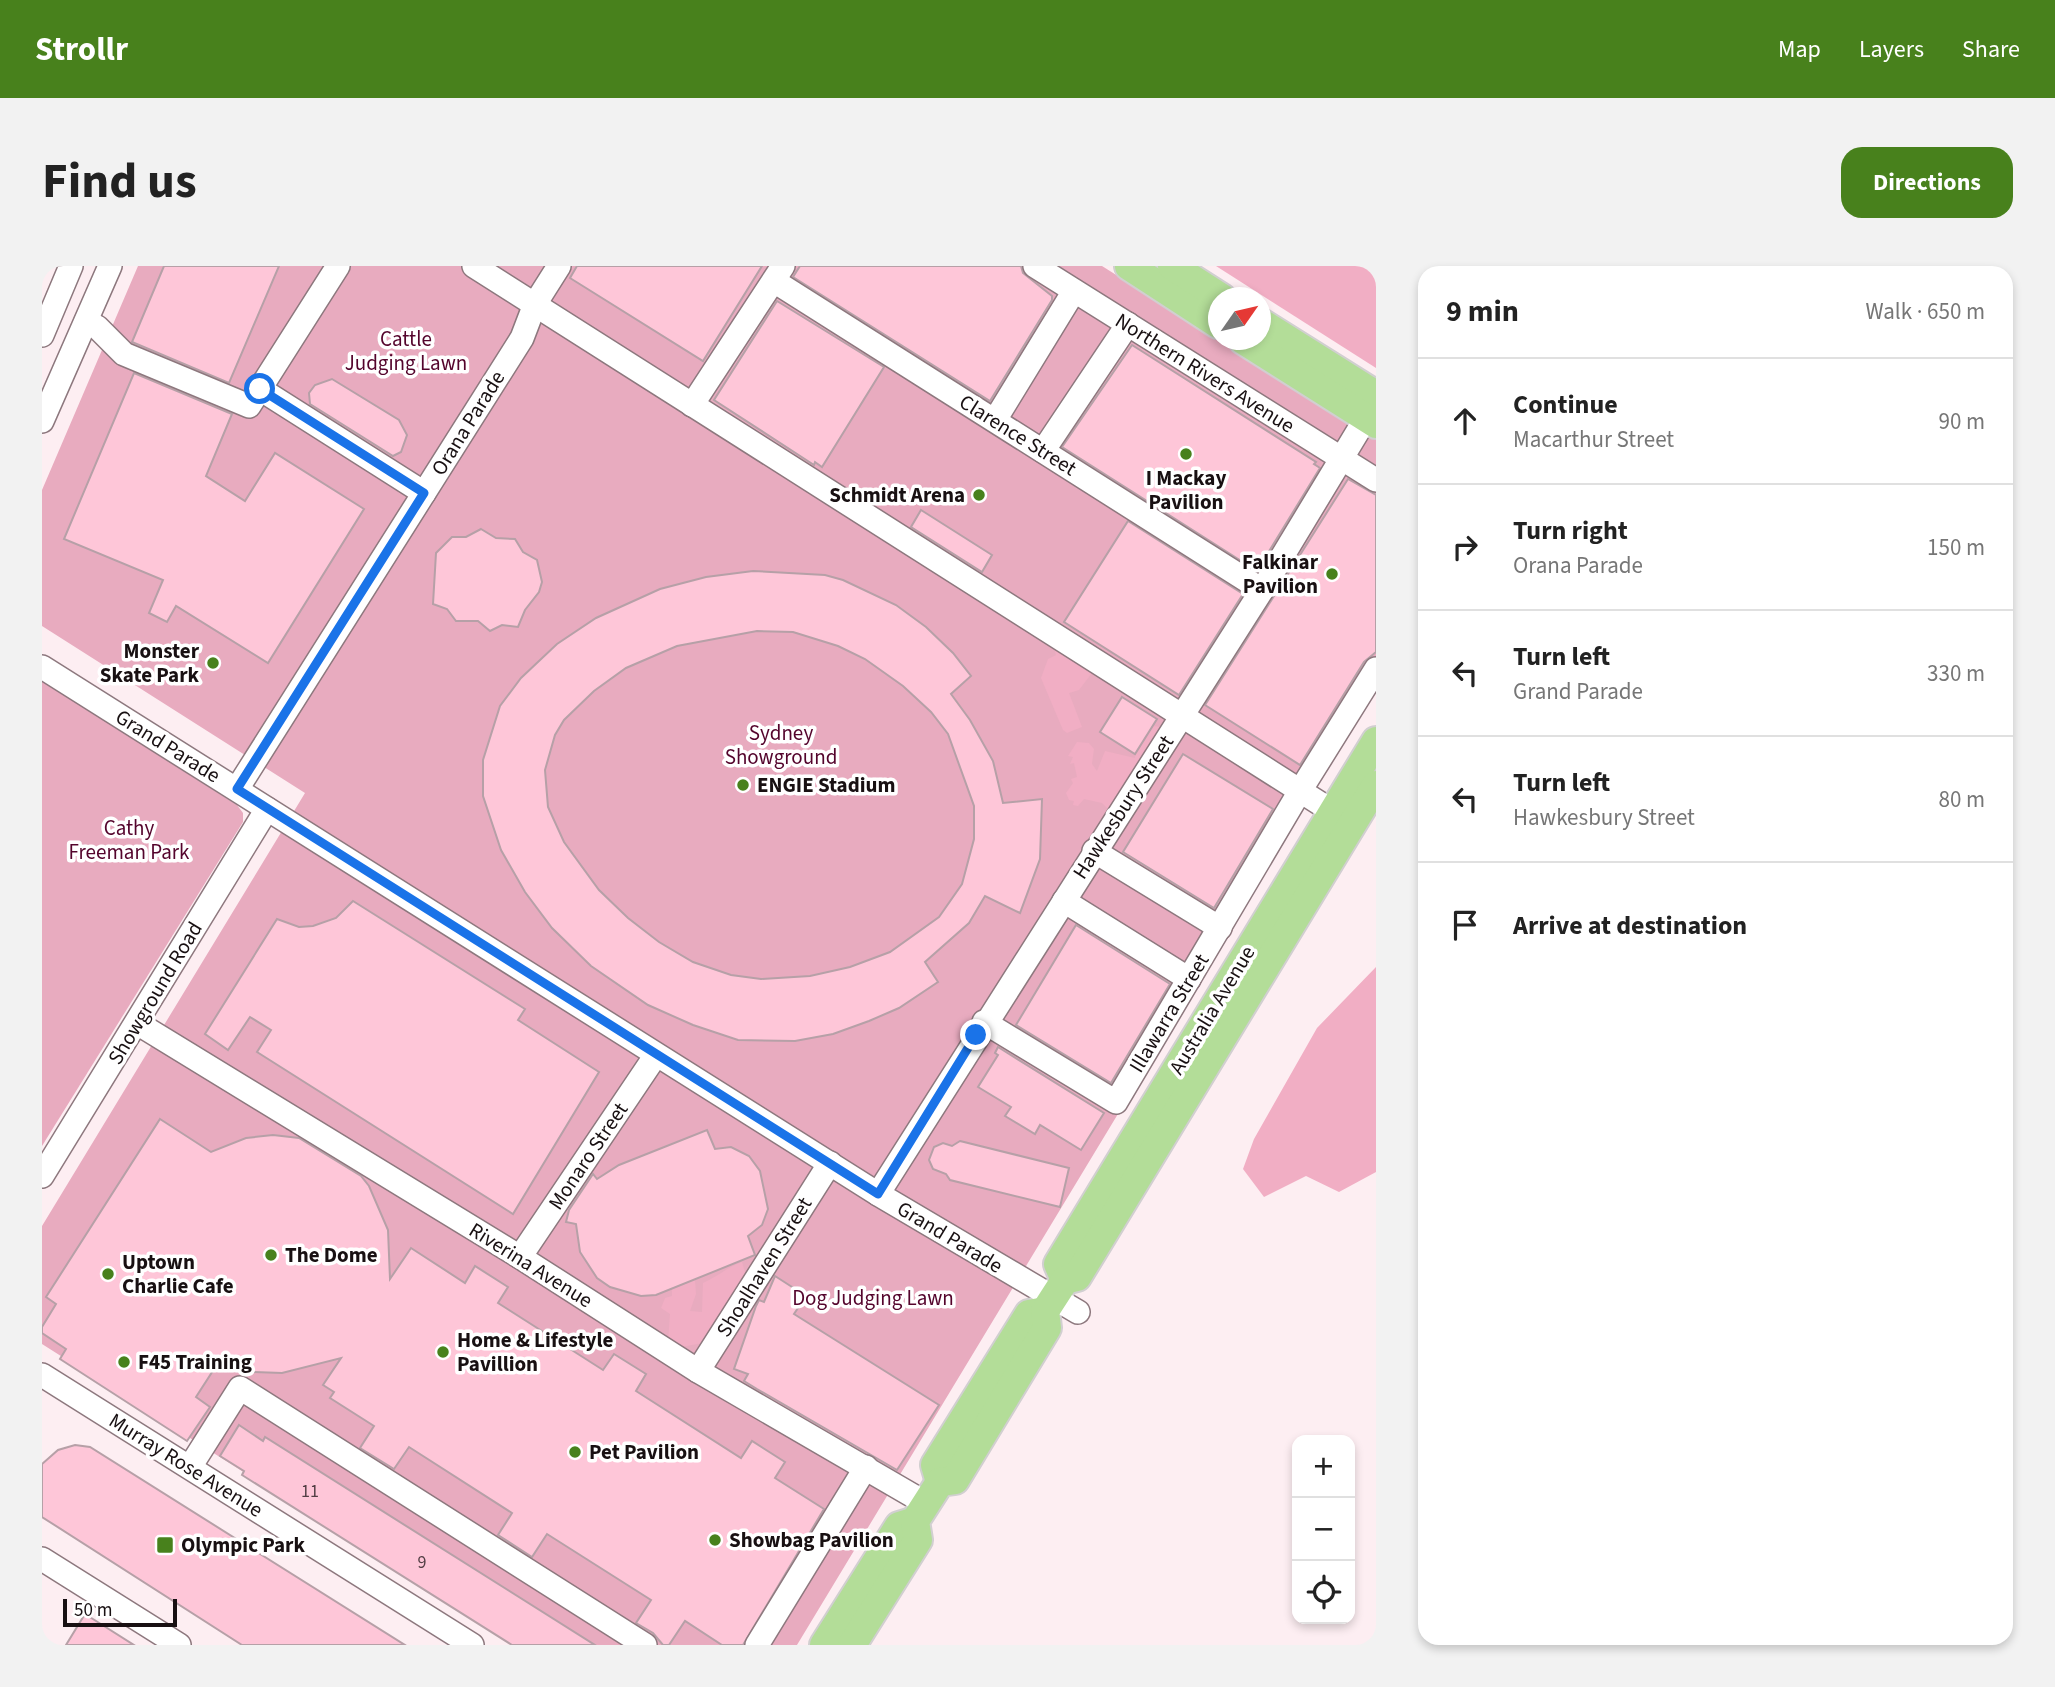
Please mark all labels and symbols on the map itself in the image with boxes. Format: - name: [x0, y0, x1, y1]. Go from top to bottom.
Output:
- north arrow: [1208, 287, 1271, 350]
- street label: Northern Rivers Avenue: [1110, 306, 1300, 440]
- park label: Cattle Judging Lawn: [345, 324, 467, 378]
- street label: Orana Parade: [424, 365, 512, 481]
- route start: [244, 373, 275, 404]
- street label: Clarence Street: [954, 387, 1082, 483]
- marker: I Mackay Pavilion: [1178, 446, 1194, 462]
- place label: I Mackay Pavilion: [1146, 463, 1226, 517]
- place label: Schmidt Arena: [829, 480, 965, 510]
- marker: Schmidt Arena: [971, 487, 987, 503]
- place label: Falkinar Pavilion: [1242, 547, 1319, 601]
- marker: Falkinar Pavilion: [1324, 566, 1340, 582]
- place label: Monster Skate Park: [100, 636, 200, 690]
- marker: Monster Skate Park: [205, 655, 221, 671]
- street label: Grand Parade: [110, 702, 226, 790]
- park label: Sydney Showground: [725, 718, 837, 772]
- street label: Hawkesbury Street: [1065, 729, 1181, 885]
- place label: ENGIE Stadium: [757, 770, 895, 800]
- marker: ENGIE Stadium: [735, 777, 751, 793]
- park label: Cathy Freeman Park: [69, 813, 190, 867]
- street label: Showground Road: [100, 916, 210, 1070]
- street label: Australia Avenue: [1162, 940, 1262, 1080]
- street label: Illawarra Street: [1122, 948, 1216, 1078]
- route end: [960, 1019, 991, 1050]
- street label: Monaro Street: [541, 1096, 635, 1216]
- street label: Shoalhaven Street: [709, 1191, 819, 1343]
- street label: Grand Parade: [891, 1194, 1009, 1280]
- street label: Riverina Avenue: [463, 1215, 599, 1315]
- place label: The Dome: [285, 1240, 378, 1270]
- place label: Uptown Charlie Cafe: [122, 1247, 234, 1301]
- marker: The Dome: [263, 1247, 279, 1263]
- marker: Uptown Charlie Cafe: [100, 1266, 116, 1282]
- park label: Dog Judging Lawn: [792, 1283, 954, 1313]
- place label: Home & Lifestyle Pavillion: [457, 1325, 613, 1379]
- marker: Home & Lifestyle Pavillion: [435, 1344, 451, 1360]
- place label: F45 Training: [138, 1347, 252, 1377]
- marker: F45 Training: [116, 1354, 132, 1370]
- street label: Murray Rose Avenue: [103, 1405, 269, 1525]
- place label: Pet Pavilion: [589, 1437, 699, 1467]
- marker: Pet Pavilion: [567, 1444, 583, 1460]
- house number: 11: [301, 1479, 319, 1504]
- place label: Showbag Pavilion: [729, 1525, 894, 1555]
- place label: Olympic Park: [181, 1530, 305, 1560]
- marker: Showbag Pavilion: [707, 1532, 723, 1548]
- marker: Olympic Park: [155, 1535, 175, 1555]
- house number: 9: [418, 1550, 427, 1575]
- scale bar: [63, 1596, 177, 1628]

